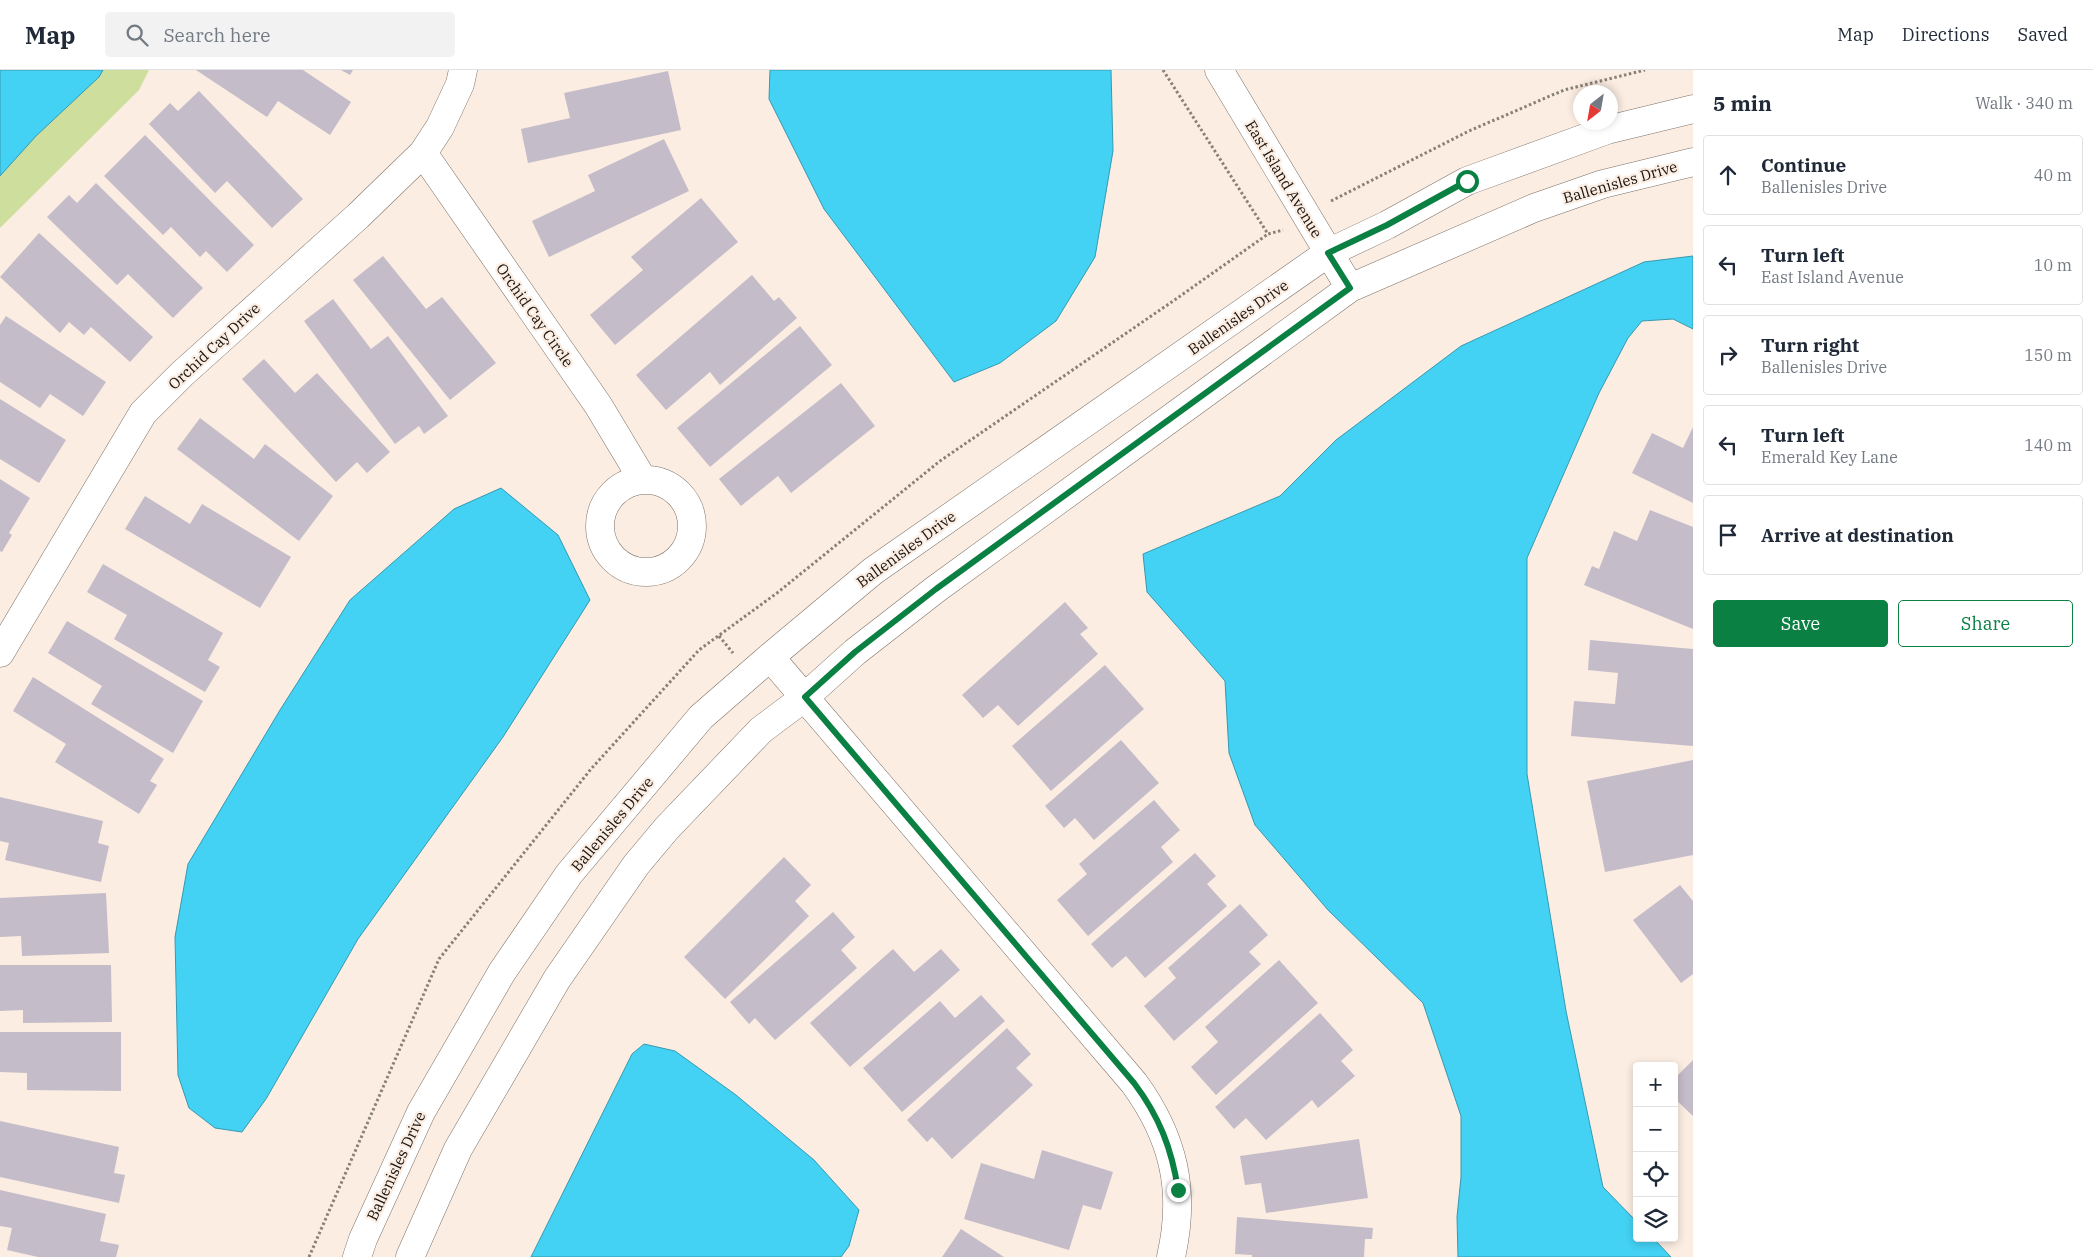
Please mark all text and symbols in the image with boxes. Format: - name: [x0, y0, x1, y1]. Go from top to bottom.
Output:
- search box: [105, 12, 455, 57]
- text: Map: [25, 19, 75, 51]
- icon: search: [123, 21, 151, 49]
- text: Search here: [163, 23, 270, 47]
- text: Map: [1837, 23, 1874, 46]
- text: Directions: [1902, 23, 1990, 46]
- text: Saved: [2018, 23, 2068, 46]
- north arrow: [1573, 85, 1618, 130]
- text: 5 min: [1713, 89, 1772, 117]
- text: Walk · 340 m: [1975, 93, 2073, 113]
- street label: East Island Avenue: [1241, 117, 1327, 241]
- text: Continue: [1761, 153, 1846, 177]
- street label: Ballenisles Drive: [1561, 157, 1679, 207]
- icon: ahead: [1714, 161, 1742, 189]
- text: 40 m: [2034, 165, 2072, 185]
- route start: [1456, 170, 1479, 193]
- text: Ballenisles Drive: [1761, 177, 1887, 197]
- text: Turn left: [1761, 243, 1844, 267]
- icon: left: [1714, 251, 1742, 279]
- text: 10 m: [2034, 255, 2072, 275]
- street label: Orchid Cay Circle: [492, 259, 578, 371]
- text: East Island Avenue: [1761, 267, 1904, 287]
- street label: Ballenisles Drive: [1184, 275, 1292, 359]
- street label: Orchid Cay Drive: [164, 299, 264, 393]
- text: Turn right: [1761, 333, 1859, 357]
- icon: right: [1714, 341, 1742, 369]
- text: 150 m: [2024, 345, 2072, 365]
- text: Ballenisles Drive: [1761, 357, 1887, 377]
- text: Turn left: [1761, 423, 1844, 447]
- icon: left: [1714, 431, 1742, 459]
- text: 140 m: [2024, 435, 2072, 455]
- text: Emerald Key Lane: [1761, 447, 1898, 467]
- street label: Ballenisles Drive: [853, 507, 959, 591]
- icon: arrive: [1714, 521, 1742, 549]
- text: Arrive at destination: [1761, 523, 1954, 547]
- button: Save: [1713, 600, 1888, 647]
- button: Share: [1898, 600, 2073, 647]
- street label: Ballenisles Drive: [567, 773, 657, 875]
- map controls: [1633, 1062, 1678, 1242]
- button: +: [1633, 1062, 1678, 1107]
- button: −: [1633, 1107, 1678, 1152]
- street label: Ballenisles Drive: [362, 1108, 430, 1224]
- button: locate: [1633, 1152, 1678, 1197]
- route end: [1167, 1179, 1190, 1202]
- button: layers: [1633, 1197, 1678, 1242]

